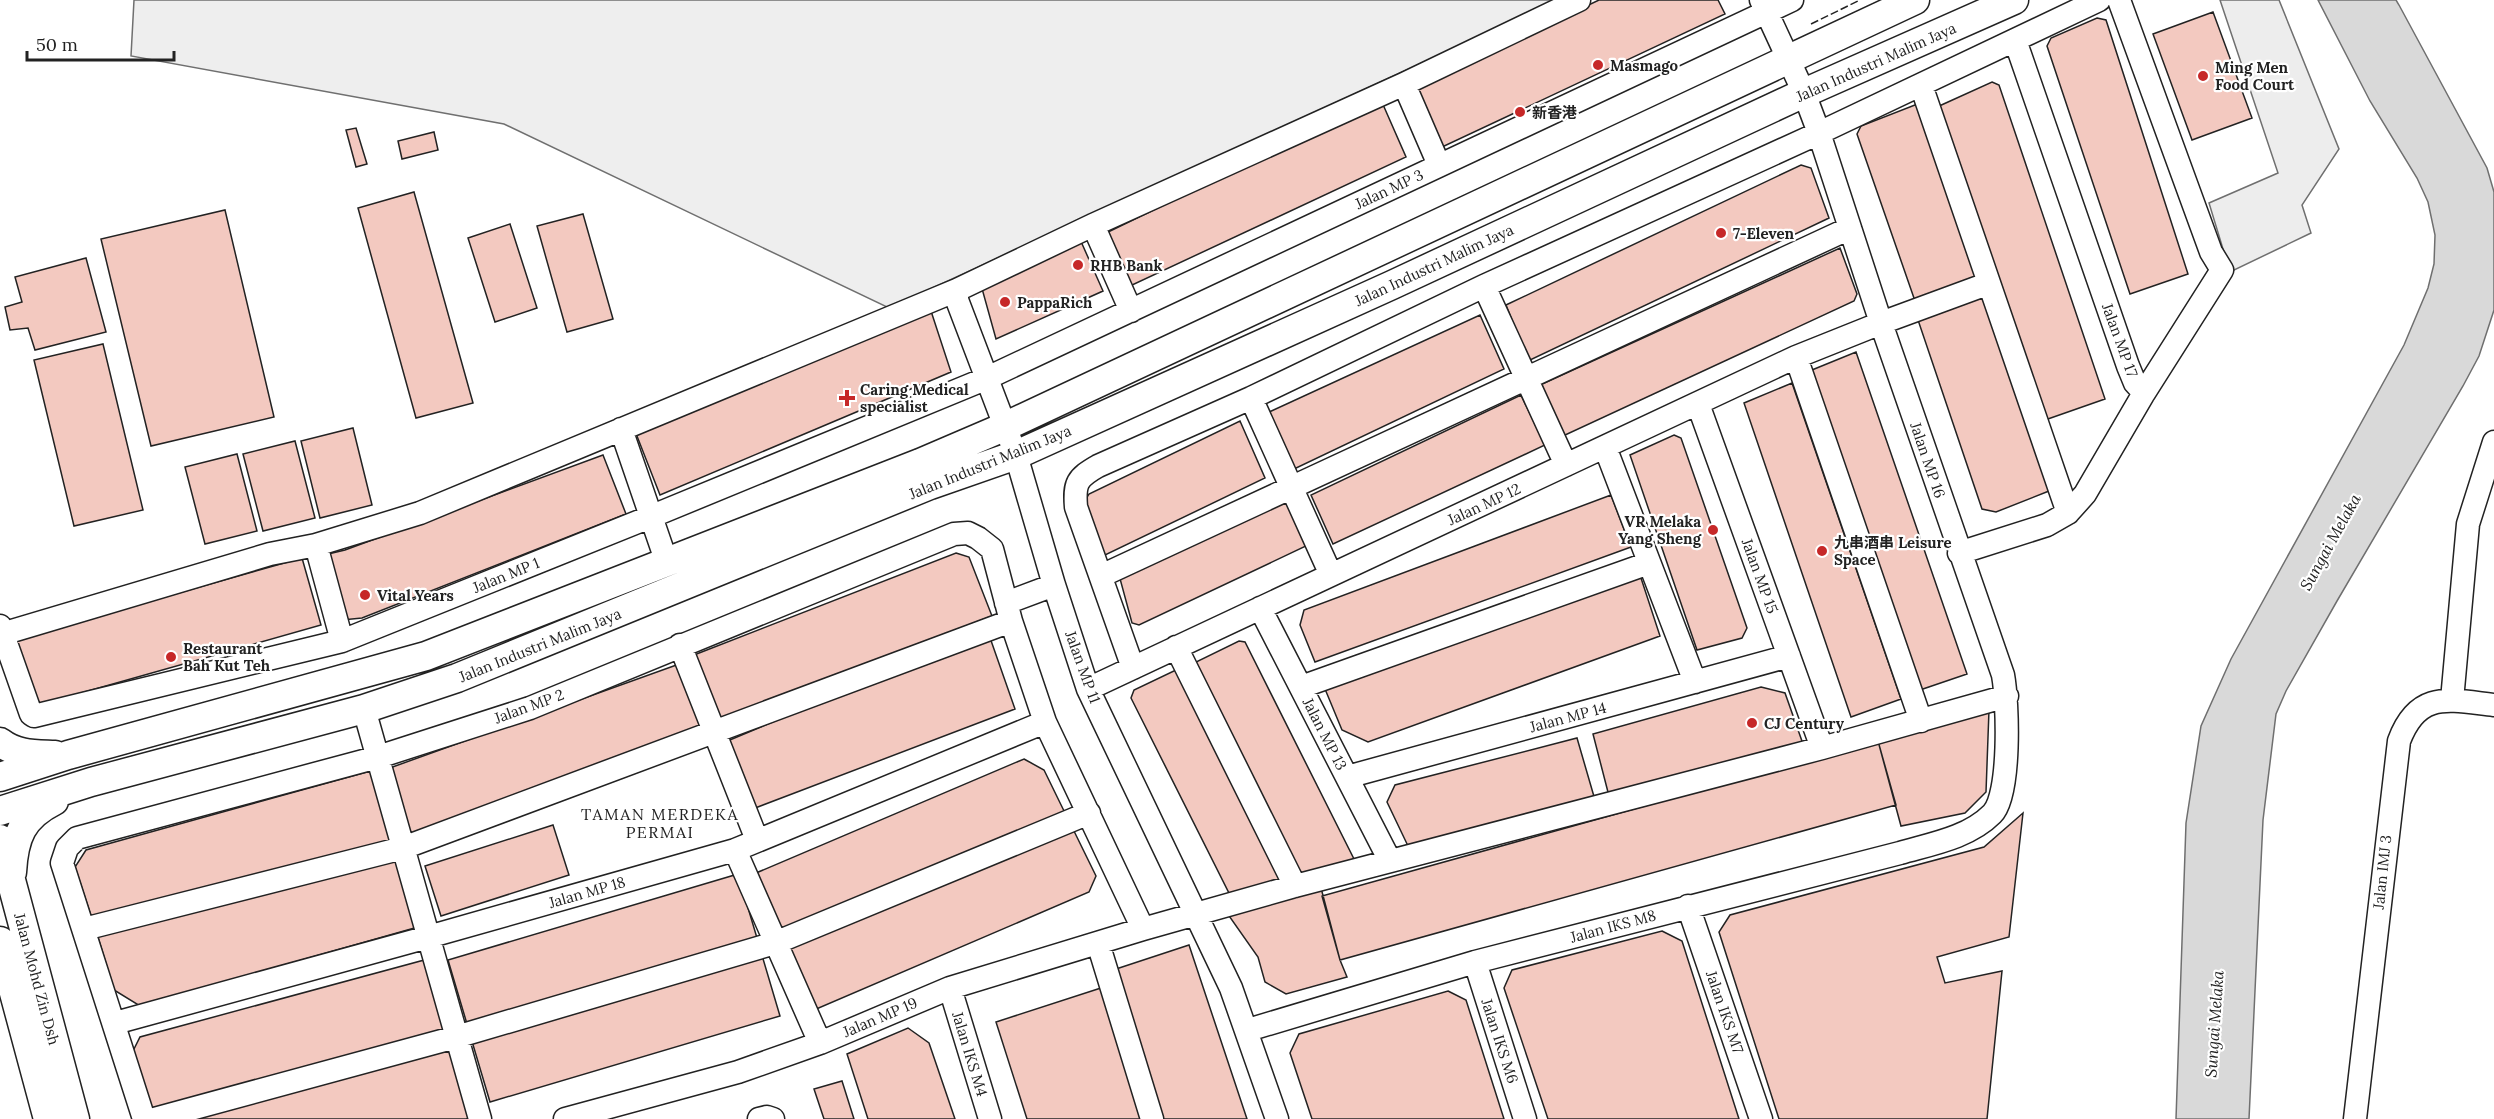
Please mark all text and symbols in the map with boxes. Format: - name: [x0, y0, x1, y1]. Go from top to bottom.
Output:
- street label: Jalan Industri Malim Jaya: [1792, 18, 1959, 106]
- scale bar: [27, 24, 174, 62]
- text: 50 m: [36, 33, 78, 56]
- place label: Masmago: [1610, 56, 1679, 75]
- marker: Masmago: [1591, 58, 1605, 72]
- place label: Ming Men Food Court: [2215, 58, 2295, 94]
- marker: Ming Men Food Court: [2196, 69, 2210, 83]
- place label: 新香港: [1532, 103, 1577, 122]
- marker: 新香港: [1513, 105, 1527, 119]
- street label: Jalan MP 3: [1351, 165, 1426, 213]
- street label: Jalan Industri Malim Jaya: [1351, 220, 1517, 311]
- place label: 7-Eleven: [1733, 224, 1795, 243]
- marker: 7-Eleven: [1714, 226, 1728, 240]
- place label: RHB Bank: [1090, 256, 1163, 275]
- marker: RHB Bank: [1071, 258, 1085, 272]
- place label: PappaRich: [1017, 293, 1093, 312]
- marker: PappaRich: [998, 295, 1012, 309]
- street label: Jalan MP 17: [2098, 300, 2142, 380]
- place label: Caring Medical specialist: [860, 380, 969, 416]
- marker: Caring Medical specialist: [838, 389, 856, 407]
- street label: Jalan MP 16: [1906, 419, 1950, 500]
- street label: Jalan Industri Malim Jaya: [905, 421, 1074, 504]
- street label: Jalan MP 12: [1444, 479, 1524, 530]
- water label: Sungai Melaka: [2295, 490, 2365, 594]
- place label: VR Melaka Yang Sheng: [1618, 512, 1702, 548]
- marker: VR Melaka Yang Sheng: [1706, 523, 1720, 537]
- place label: 九串酒串 Leisure Space: [1834, 533, 1952, 569]
- street label: Jalan MP 15: [1737, 535, 1782, 616]
- marker: 九串酒串 Leisure Space: [1815, 544, 1829, 558]
- street label: Jalan MP 1: [469, 553, 542, 597]
- place label: Vital Years: [377, 586, 454, 605]
- marker: Vital Years: [358, 588, 372, 602]
- street label: Jalan Industri Malim Jaya: [455, 604, 624, 687]
- street label: Jalan MP 11: [1061, 627, 1105, 706]
- place label: Restaurant Bah Kut Teh: [183, 639, 271, 675]
- marker: Restaurant Bah Kut Teh: [164, 650, 178, 664]
- street label: Jalan MP 2: [491, 685, 566, 728]
- street label: Jalan MP 13: [1298, 694, 1351, 773]
- street label: Jalan MP 14: [1527, 698, 1608, 737]
- place label: CJ Century: [1764, 714, 1845, 733]
- marker: CJ Century: [1745, 716, 1759, 730]
- district label: TAMAN MERDEKA PERMAI: [581, 804, 739, 842]
- street label: Jalan IMJ 3: [2369, 834, 2395, 911]
- street label: Jalan MP 18: [546, 872, 627, 912]
- street label: Jalan IKS M8: [1567, 905, 1658, 947]
- street label: Jalan Mohd Zin Dsh: [10, 910, 64, 1047]
- street label: Jalan IKS M7: [1702, 967, 1748, 1056]
- water label: Sungai Melaka: [2200, 970, 2228, 1078]
- street label: Jalan MP 19: [839, 993, 920, 1042]
- street label: Jalan IKS M6: [1477, 995, 1523, 1086]
- street label: Jalan IKS M4: [948, 1008, 992, 1099]

